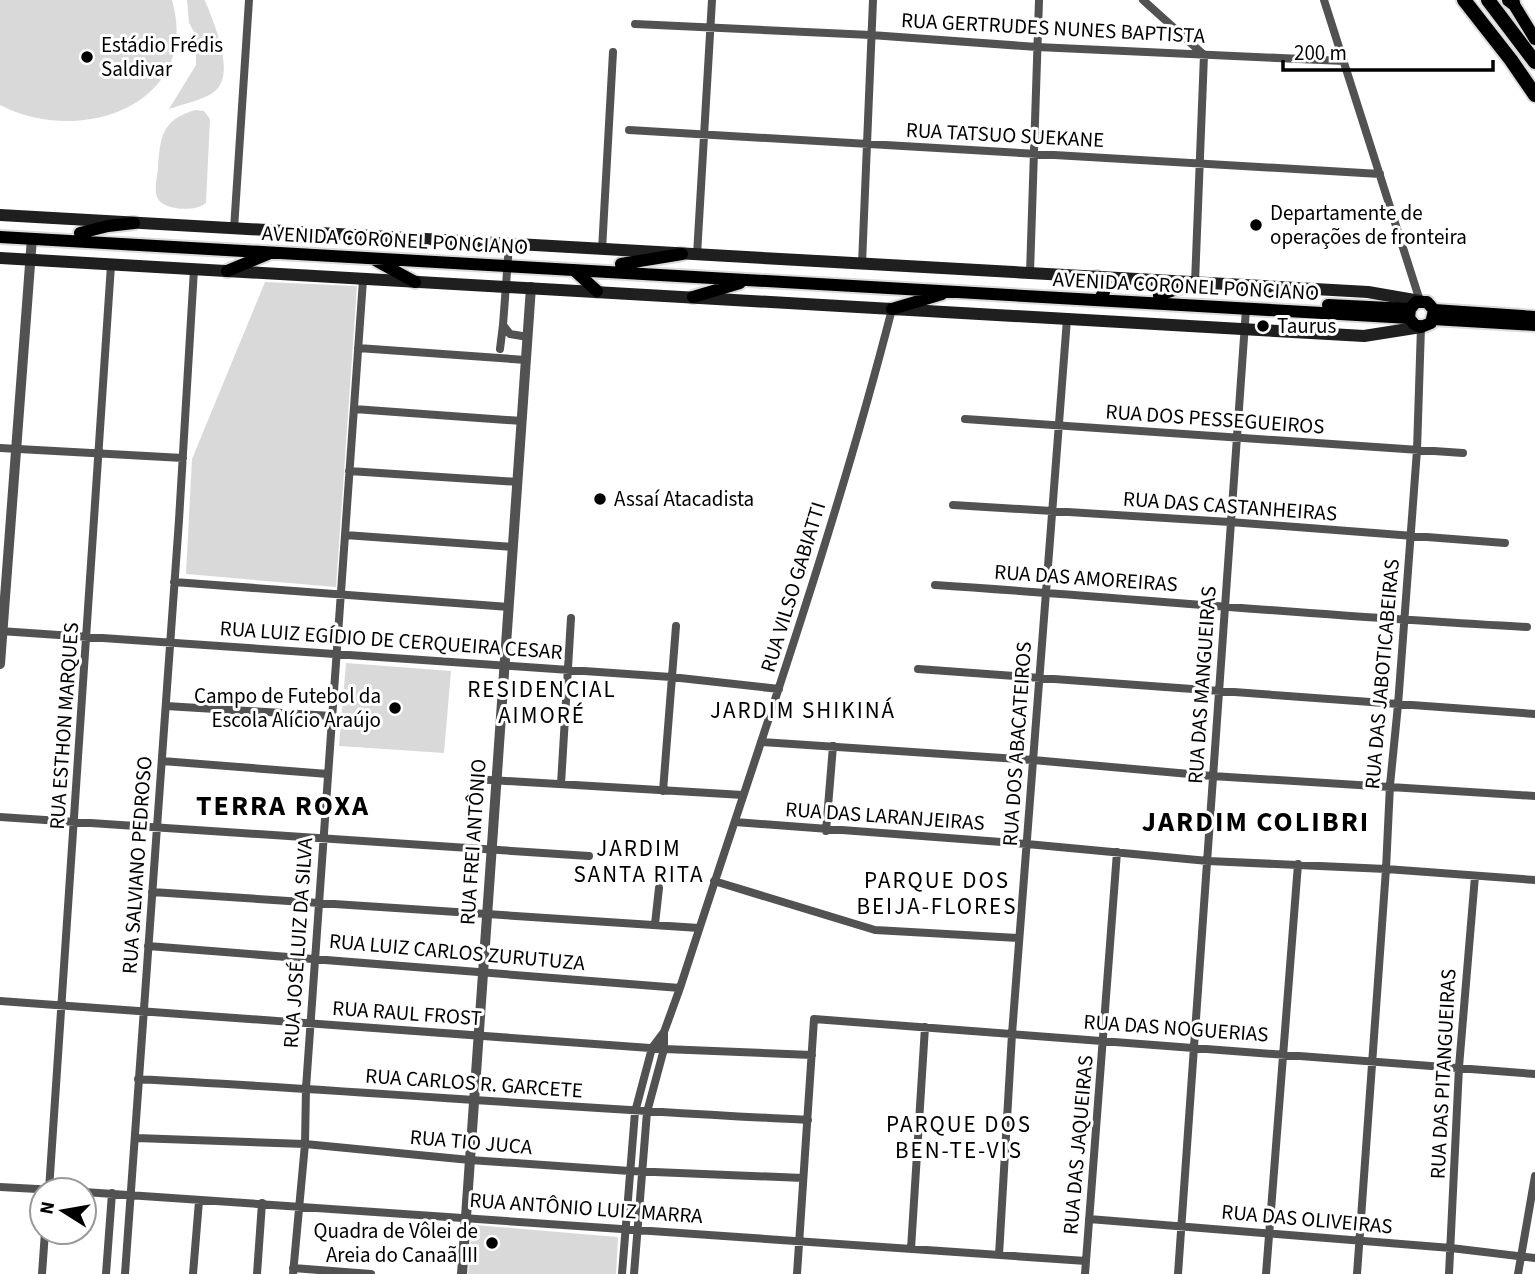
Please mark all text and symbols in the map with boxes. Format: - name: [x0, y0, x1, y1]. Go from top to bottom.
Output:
- street label: RUA GERTRUDES NUNES BAPTISTA: [900, 5, 1206, 51]
- scale bar: [1283, 28, 1493, 72]
- place label: Estádio Frédis Saldivar: [101, 30, 223, 84]
- text: 200 m: [1294, 38, 1347, 68]
- marker: Estádio Frédis Saldivar: [79, 49, 95, 65]
- street label: RUA TATSUO SUEKANE: [905, 115, 1105, 155]
- place label: Departamente de operações de fronteira: [1270, 198, 1467, 252]
- marker: Departamente de operações de fronteira: [1248, 217, 1264, 233]
- street label: AVENIDA CORONEL PONCIANO: [261, 218, 529, 262]
- street label: AVENIDA CORONEL PONCIANO: [1052, 264, 1320, 308]
- place label: Taurus: [1277, 311, 1336, 341]
- marker: Taurus: [1255, 318, 1271, 334]
- street label: RUA DOS PESSEGUEIROS: [1105, 396, 1325, 442]
- place label: Assaí Atacadista: [614, 484, 754, 514]
- street label: RUA DAS CASTANHEIRAS: [1122, 484, 1338, 528]
- marker: Assaí Atacadista: [592, 491, 608, 507]
- street label: RUA VILSO GABIATTI: [753, 498, 833, 676]
- street label: RUA DAS AMOREIRAS: [993, 557, 1179, 599]
- street label: RUA DAS JABOTICABEIRAS: [1357, 558, 1407, 790]
- street label: RUA DAS MANGUEIRAS: [1180, 585, 1224, 785]
- street label: RUA LUIZ EGÍDIO DE CERQUEIRA CESAR: [219, 613, 563, 667]
- street label: RUA ESTHON MARQUES: [42, 621, 86, 831]
- street label: RUA DOS ABACATEIROS: [995, 641, 1039, 847]
- district label: RESIDENCIAL AIMORÉ: [467, 673, 617, 732]
- place label: Campo de Futebol da Escola Alício Araújo: [194, 681, 381, 735]
- district label: JARDIM SHIKINÁ: [710, 694, 896, 727]
- marker: Campo de Futebol da Escola Alício Araújo: [387, 700, 403, 716]
- street label: RUA SALVIANO PEDROSO: [114, 755, 160, 975]
- street label: RUA FREI ANTÔNIO: [452, 758, 494, 926]
- district label: TERRA ROXA: [196, 786, 370, 826]
- street label: RUA DAS LARANJEIRAS: [784, 794, 986, 838]
- district label: JARDIM COLIBRI: [1142, 802, 1370, 842]
- district label: JARDIM SANTA RITA: [573, 832, 705, 891]
- street label: RUA JOSÉ LUIZ DA SILVA: [276, 836, 320, 1049]
- district label: PARQUE DOS BEIJA-FLORES: [856, 864, 1018, 923]
- street label: RUA LUIZ CARLOS ZURUTUZA: [328, 926, 587, 978]
- street label: RUA DAS PITANGUEIRAS: [1423, 968, 1463, 1180]
- street label: RUA RAUL FROST: [331, 993, 483, 1033]
- street label: RUA DAS NOGUERIAS: [1082, 1007, 1270, 1049]
- street label: RUA DAS JAQUEIRAS: [1055, 1054, 1101, 1236]
- street label: RUA CARLOS R. GARCETE: [364, 1060, 584, 1106]
- district label: PARQUE DOS BEN-TE-VIS: [886, 1108, 1032, 1167]
- street label: RUA TIO JUCA: [409, 1122, 534, 1162]
- north arrow: [28, 1176, 98, 1246]
- street label: RUA ANTÔNIO LUIZ MARRA: [468, 1185, 704, 1231]
- street label: RUA DAS OLIVEIRAS: [1220, 1197, 1394, 1241]
- text: N: [33, 1199, 62, 1217]
- place label: Quadra de Vôlei de Areia do Canaã III: [313, 1216, 478, 1270]
- marker: Quadra de Vôlei de Areia do Canaã III: [484, 1235, 500, 1251]

